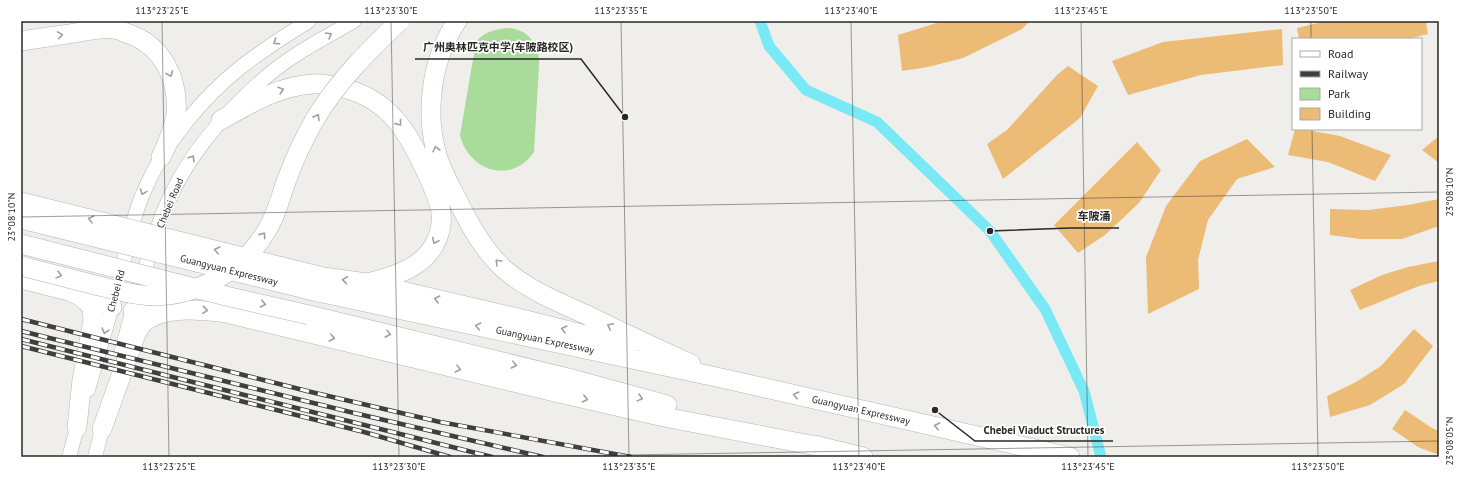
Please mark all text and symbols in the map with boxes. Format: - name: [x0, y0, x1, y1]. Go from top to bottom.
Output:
- text: 113°23'25"E: [135, 4, 189, 17]
- text: 113°23'30"E: [364, 4, 418, 17]
- text: 113°23'35"E: [594, 4, 648, 17]
- text: 113°23'40"E: [824, 4, 878, 17]
- text: 113°23'45"E: [1054, 4, 1108, 17]
- text: 113°23'50"E: [1284, 4, 1338, 17]
- one-way arrow: [56, 31, 63, 40]
- one-way arrow: [324, 33, 332, 40]
- callout: 广州奥林匹克中学(车陂路校区): [415, 36, 581, 59]
- one-way arrow: [273, 37, 280, 45]
- legend: [1292, 38, 1422, 130]
- text: 广州奥林匹克中学(车陂路校区): [423, 40, 573, 54]
- text: Road: [1328, 46, 1353, 61]
- text: Railway: [1328, 66, 1368, 81]
- one-way arrow: [166, 70, 174, 77]
- one-way arrow: [277, 86, 284, 95]
- text: Park: [1328, 86, 1350, 101]
- text: Building: [1328, 106, 1371, 121]
- one-way arrow: [312, 114, 319, 121]
- one-way arrow: [394, 118, 401, 125]
- one-way arrow: [432, 146, 440, 152]
- one-way arrow: [187, 155, 195, 162]
- text: 23°08'10"N: [1443, 167, 1456, 217]
- street label: Chebei Road: [154, 176, 186, 230]
- one-way arrow: [140, 189, 148, 196]
- text: 23°08'10"N: [5, 192, 18, 242]
- callout: 车陂涌: [1070, 205, 1119, 228]
- text: 车陂涌: [1078, 209, 1111, 223]
- one-way arrow: [88, 215, 95, 224]
- one-way arrow: [258, 232, 266, 239]
- one-way arrow: [432, 237, 440, 244]
- one-way arrow: [214, 247, 220, 255]
- street label: Guangyuan Expressway: [179, 252, 280, 289]
- one-way arrow: [495, 259, 502, 267]
- street label: Chebei Rd: [104, 268, 128, 314]
- one-way arrow: [56, 271, 62, 279]
- one-way arrow: [342, 276, 348, 285]
- one-way arrow: [434, 296, 440, 304]
- one-way arrow: [259, 300, 266, 308]
- one-way arrow: [202, 306, 208, 315]
- one-way arrow: [474, 322, 481, 330]
- street label: Guangyuan Expressway: [495, 323, 596, 357]
- one-way arrow: [606, 323, 614, 331]
- one-way arrow: [560, 326, 567, 334]
- one-way arrow: [101, 327, 110, 334]
- one-way arrow: [385, 330, 391, 338]
- one-way arrow: [329, 334, 335, 342]
- one-way arrow: [511, 361, 517, 369]
- one-way arrow: [454, 364, 461, 373]
- one-way arrow: [793, 391, 800, 400]
- street label: Guangyuan Expressway: [811, 392, 912, 428]
- one-way arrow: [636, 393, 643, 402]
- one-way arrow: [581, 394, 588, 402]
- text: 23°08'05"N: [1443, 416, 1456, 466]
- callout: Chebei Viaduct Structures: [975, 418, 1113, 441]
- one-way arrow: [933, 423, 940, 431]
- text: Chebei Viaduct Structures: [984, 423, 1105, 437]
- text: 113°23'25"E: [142, 460, 196, 473]
- text: 113°23'30"E: [372, 460, 426, 473]
- text: 113°23'35"E: [602, 460, 656, 473]
- text: 113°23'40"E: [832, 460, 886, 473]
- text: 113°23'45"E: [1061, 460, 1115, 473]
- text: 113°23'50"E: [1291, 460, 1345, 473]

